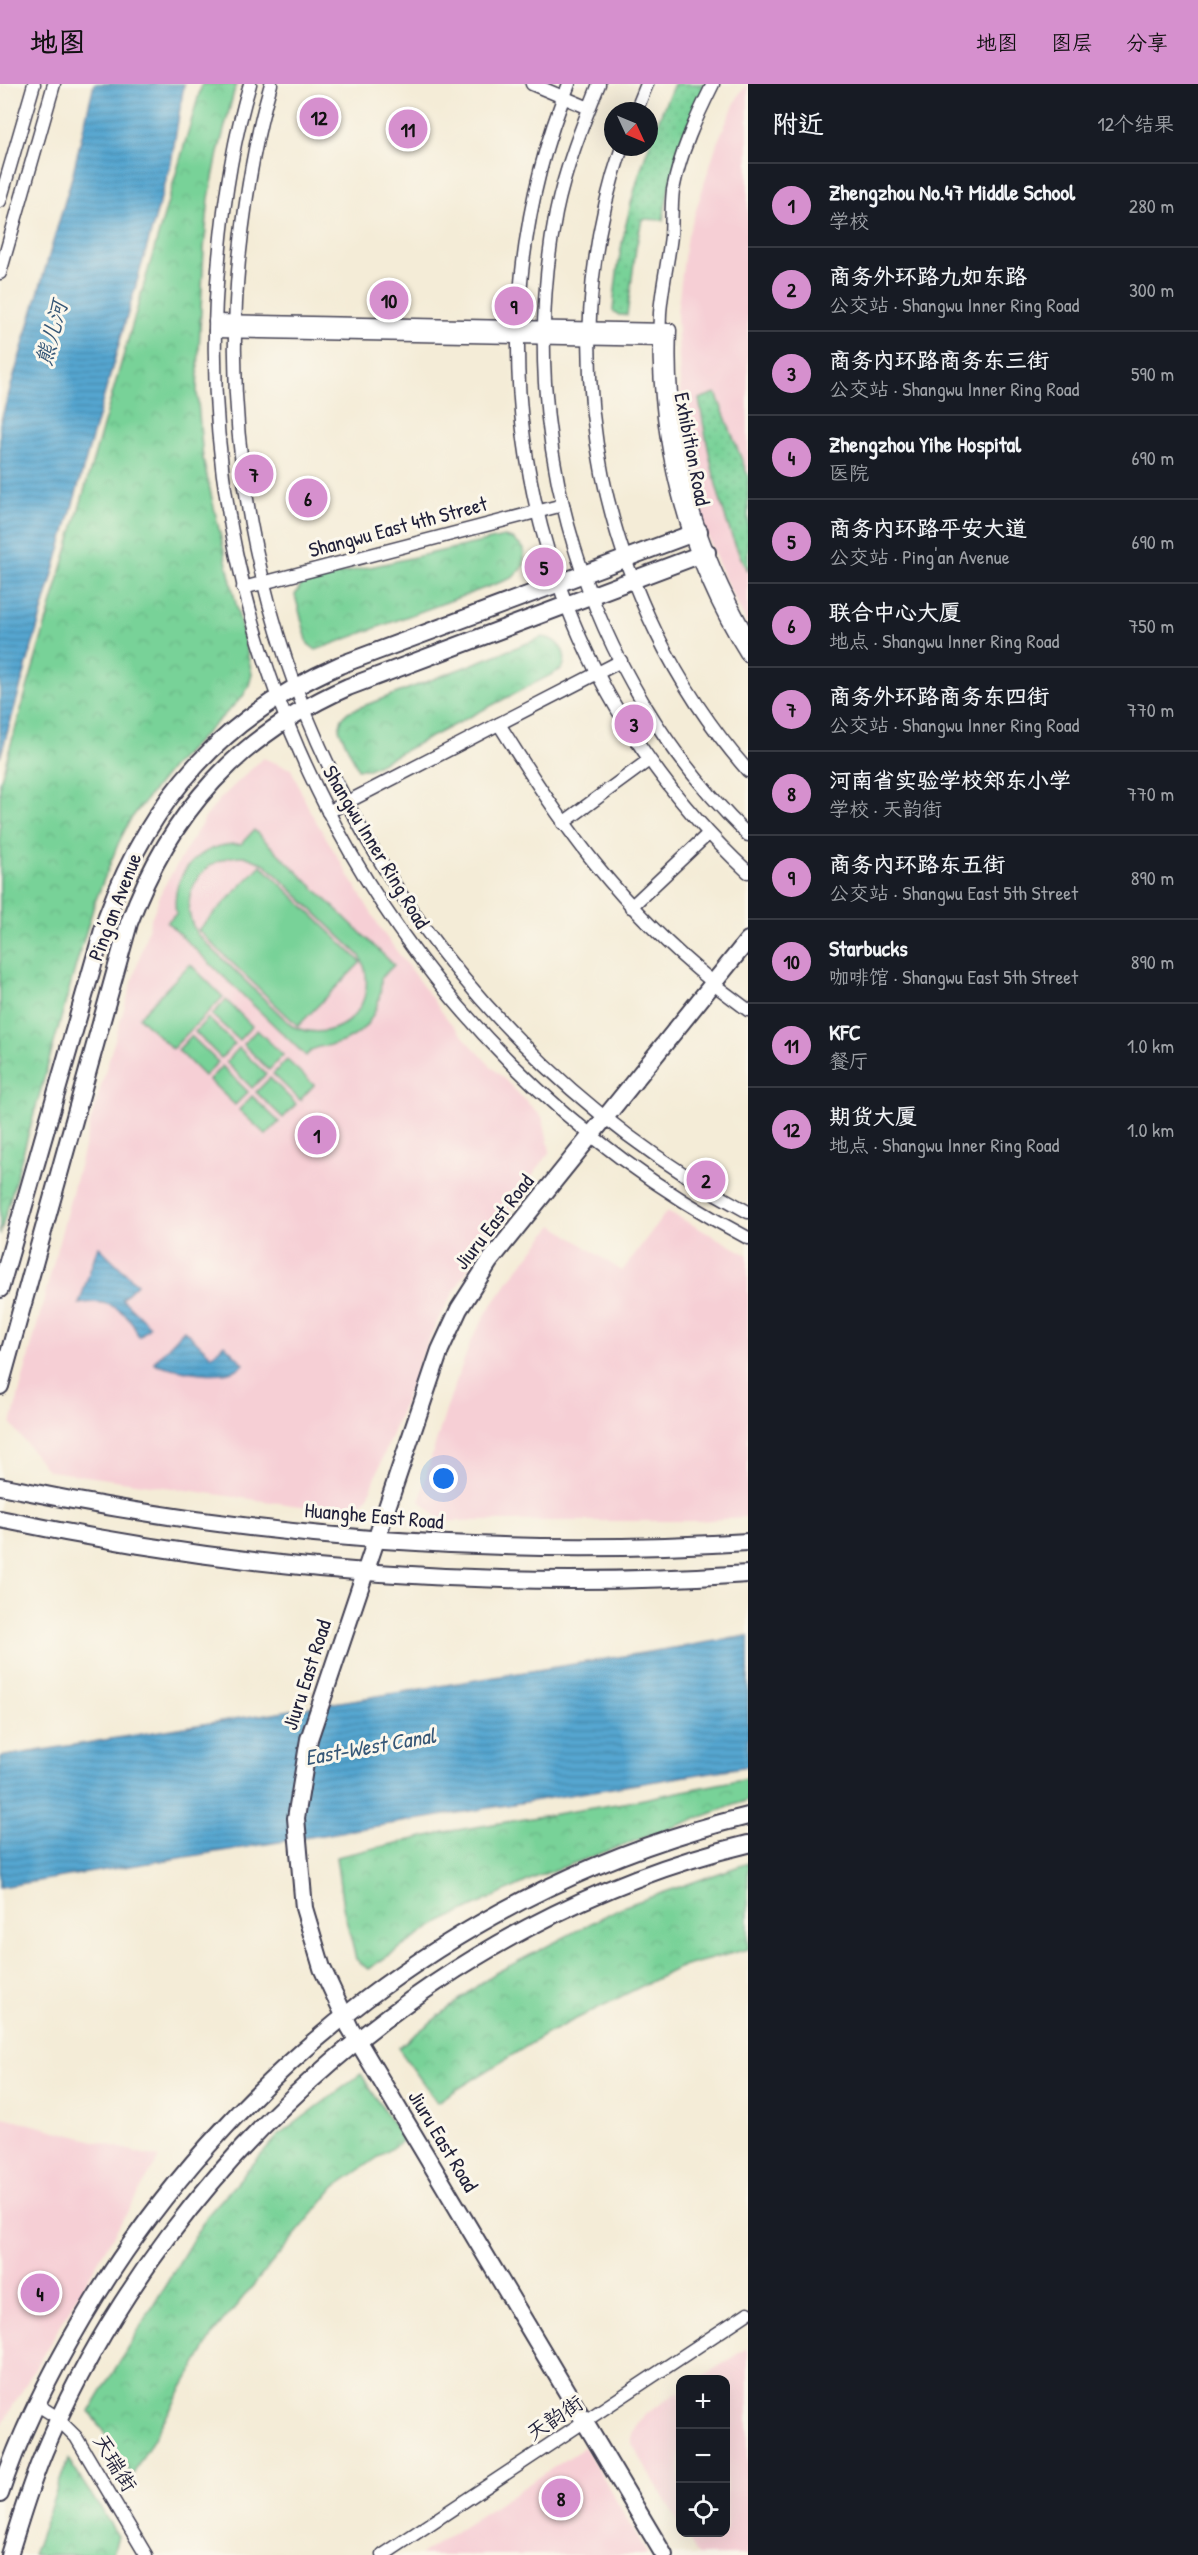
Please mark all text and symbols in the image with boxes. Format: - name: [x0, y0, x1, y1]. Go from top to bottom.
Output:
- text: 地图: [30, 23, 86, 61]
- text: 地图: [976, 28, 1018, 57]
- text: 图层: [1051, 28, 1093, 57]
- text: 分享: [1126, 28, 1168, 57]
- pin: 12: [300, 94, 338, 140]
- north arrow: [604, 102, 658, 156]
- pin: 11: [388, 106, 428, 152]
- text: 附近: [772, 106, 824, 141]
- text: 12个结果: [1097, 110, 1174, 137]
- text: Zhengzhou No.47 Middle School: [829, 177, 1075, 207]
- text: 1: [788, 192, 795, 219]
- text: 280 m: [1129, 192, 1174, 219]
- text: 学校: [829, 207, 869, 234]
- text: 商务外环路九如东路: [829, 261, 1027, 291]
- text: 2: [787, 276, 796, 303]
- text: 300 m: [1129, 276, 1174, 303]
- pin: 10: [370, 278, 408, 322]
- pin: 9: [494, 284, 534, 328]
- text: 公交站 · Shangwu Inner Ring Road: [829, 291, 1079, 318]
- water label: 熊儿河: [28, 294, 75, 369]
- text: 商务内环路商务东三街: [829, 345, 1049, 375]
- text: 3: [787, 360, 796, 387]
- text: 590 m: [1131, 360, 1174, 387]
- text: 公交站 · Shangwu Inner Ring Road: [829, 375, 1079, 402]
- street label: Exhibition Road: [667, 390, 718, 508]
- text: Zhengzhou Yihe Hospital: [829, 429, 1021, 459]
- text: 4: [788, 444, 795, 471]
- text: 690 m: [1132, 444, 1174, 471]
- pin: 7: [234, 452, 274, 496]
- text: 医院: [829, 459, 869, 486]
- pin: 6: [288, 476, 328, 520]
- street label: Shangwu East 4th Street: [305, 489, 491, 564]
- text: 商务内环路平安大道: [829, 513, 1027, 543]
- text: 5: [787, 528, 796, 555]
- text: 690 m: [1132, 528, 1174, 555]
- text: 公交站 · Ping'an Avenue: [829, 543, 1010, 570]
- pin: 5: [524, 544, 564, 590]
- text: 联合中心大厦: [829, 597, 961, 627]
- text: 6: [788, 612, 795, 639]
- text: 750 m: [1128, 612, 1174, 639]
- text: 地点 · Shangwu Inner Ring Road: [829, 627, 1059, 654]
- text: 商务外环路商务东四街: [829, 681, 1049, 711]
- text: 7: [787, 696, 796, 723]
- text: 770 m: [1127, 696, 1174, 723]
- pin: 3: [614, 702, 654, 746]
- text: 公交站 · Shangwu Inner Ring Road: [829, 711, 1079, 738]
- street label: Shangwu Inner Ring Road: [316, 760, 437, 934]
- text: 河南省实验学校郑东小学: [829, 765, 1071, 795]
- text: 8: [787, 780, 796, 807]
- text: 770 m: [1127, 780, 1174, 807]
- text: 学校 · 天韵街: [829, 795, 942, 822]
- street label: Ping'an Avenue: [81, 849, 148, 965]
- text: 商务内环路东五街: [829, 849, 1005, 879]
- text: 9: [788, 864, 795, 891]
- text: 890 m: [1131, 864, 1174, 891]
- text: 公交站 · Shangwu East 5th Street: [829, 879, 1078, 906]
- text: Starbucks: [829, 933, 908, 963]
- text: 10: [783, 948, 800, 975]
- text: 890 m: [1131, 948, 1174, 975]
- text: 咖啡馆 · Shangwu East 5th Street: [829, 963, 1078, 990]
- text: KFC: [829, 1017, 861, 1047]
- text: 11: [784, 1032, 799, 1059]
- text: 1.0 km: [1127, 1032, 1174, 1059]
- text: 餐厅: [829, 1047, 869, 1074]
- text: 期货大厦: [829, 1101, 917, 1131]
- pin: 1: [298, 1112, 336, 1158]
- text: 12: [783, 1116, 800, 1143]
- text: 1.0 km: [1127, 1116, 1174, 1143]
- text: 地点 · Shangwu Inner Ring Road: [829, 1131, 1059, 1158]
- pin: 2: [686, 1158, 726, 1202]
- street label: Jiuru East Road: [447, 1168, 540, 1276]
- your location: [429, 1464, 458, 1493]
- street label: Huanghe East Road: [303, 1495, 445, 1536]
- street label: Jiuru East Road: [275, 1616, 338, 1734]
- water label: East-West Canal: [303, 1720, 439, 1772]
- street label: Jiuru East Road: [402, 2084, 485, 2197]
- pin: 4: [20, 2270, 60, 2316]
- map controls: [676, 2375, 730, 2537]
- button: +: [676, 2375, 730, 2429]
- street label: 天韵街: [520, 2388, 589, 2447]
- street label: 天瑞街: [87, 2428, 144, 2497]
- button: −: [676, 2429, 730, 2483]
- pin: 8: [542, 2476, 580, 2520]
- button: locate: [676, 2483, 730, 2537]

